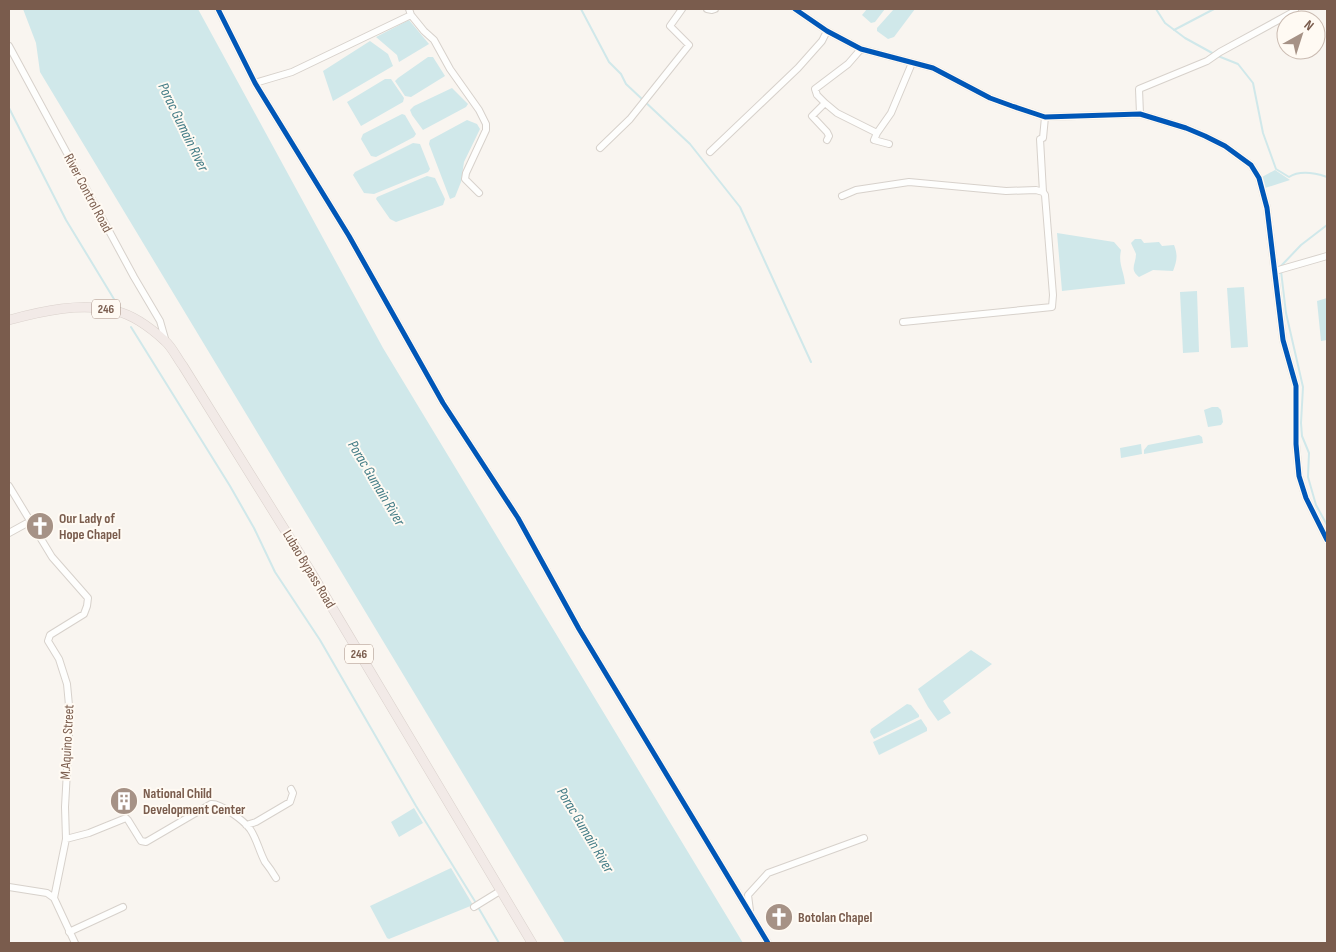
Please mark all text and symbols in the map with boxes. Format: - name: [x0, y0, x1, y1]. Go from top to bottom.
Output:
- north arrow: [1276, 10, 1326, 60]
- text: N: [1301, 16, 1317, 34]
- water label: Porac Gumain River: [153, 80, 213, 175]
- street label: River Control Road: [60, 151, 116, 235]
- road number: 246: [92, 300, 120, 318]
- water label: Porac Gumain River: [343, 437, 409, 530]
- place label: Our Lady of Hope Chapel: [59, 510, 121, 543]
- church icon: Our Lady of Hope Chapel: [25, 511, 55, 541]
- street label: Lubao Bypass Road: [279, 527, 339, 611]
- road number: 246: [345, 644, 373, 664]
- street label: M.Aquino Street: [57, 704, 77, 780]
- water label: Porac Gumain River: [552, 784, 618, 877]
- place label: National Child Development Center: [143, 785, 246, 818]
- building icon: National Child Development Center: [109, 786, 139, 816]
- church icon: Botolan Chapel: [764, 902, 794, 932]
- place label: Botolan Chapel: [798, 909, 873, 926]

